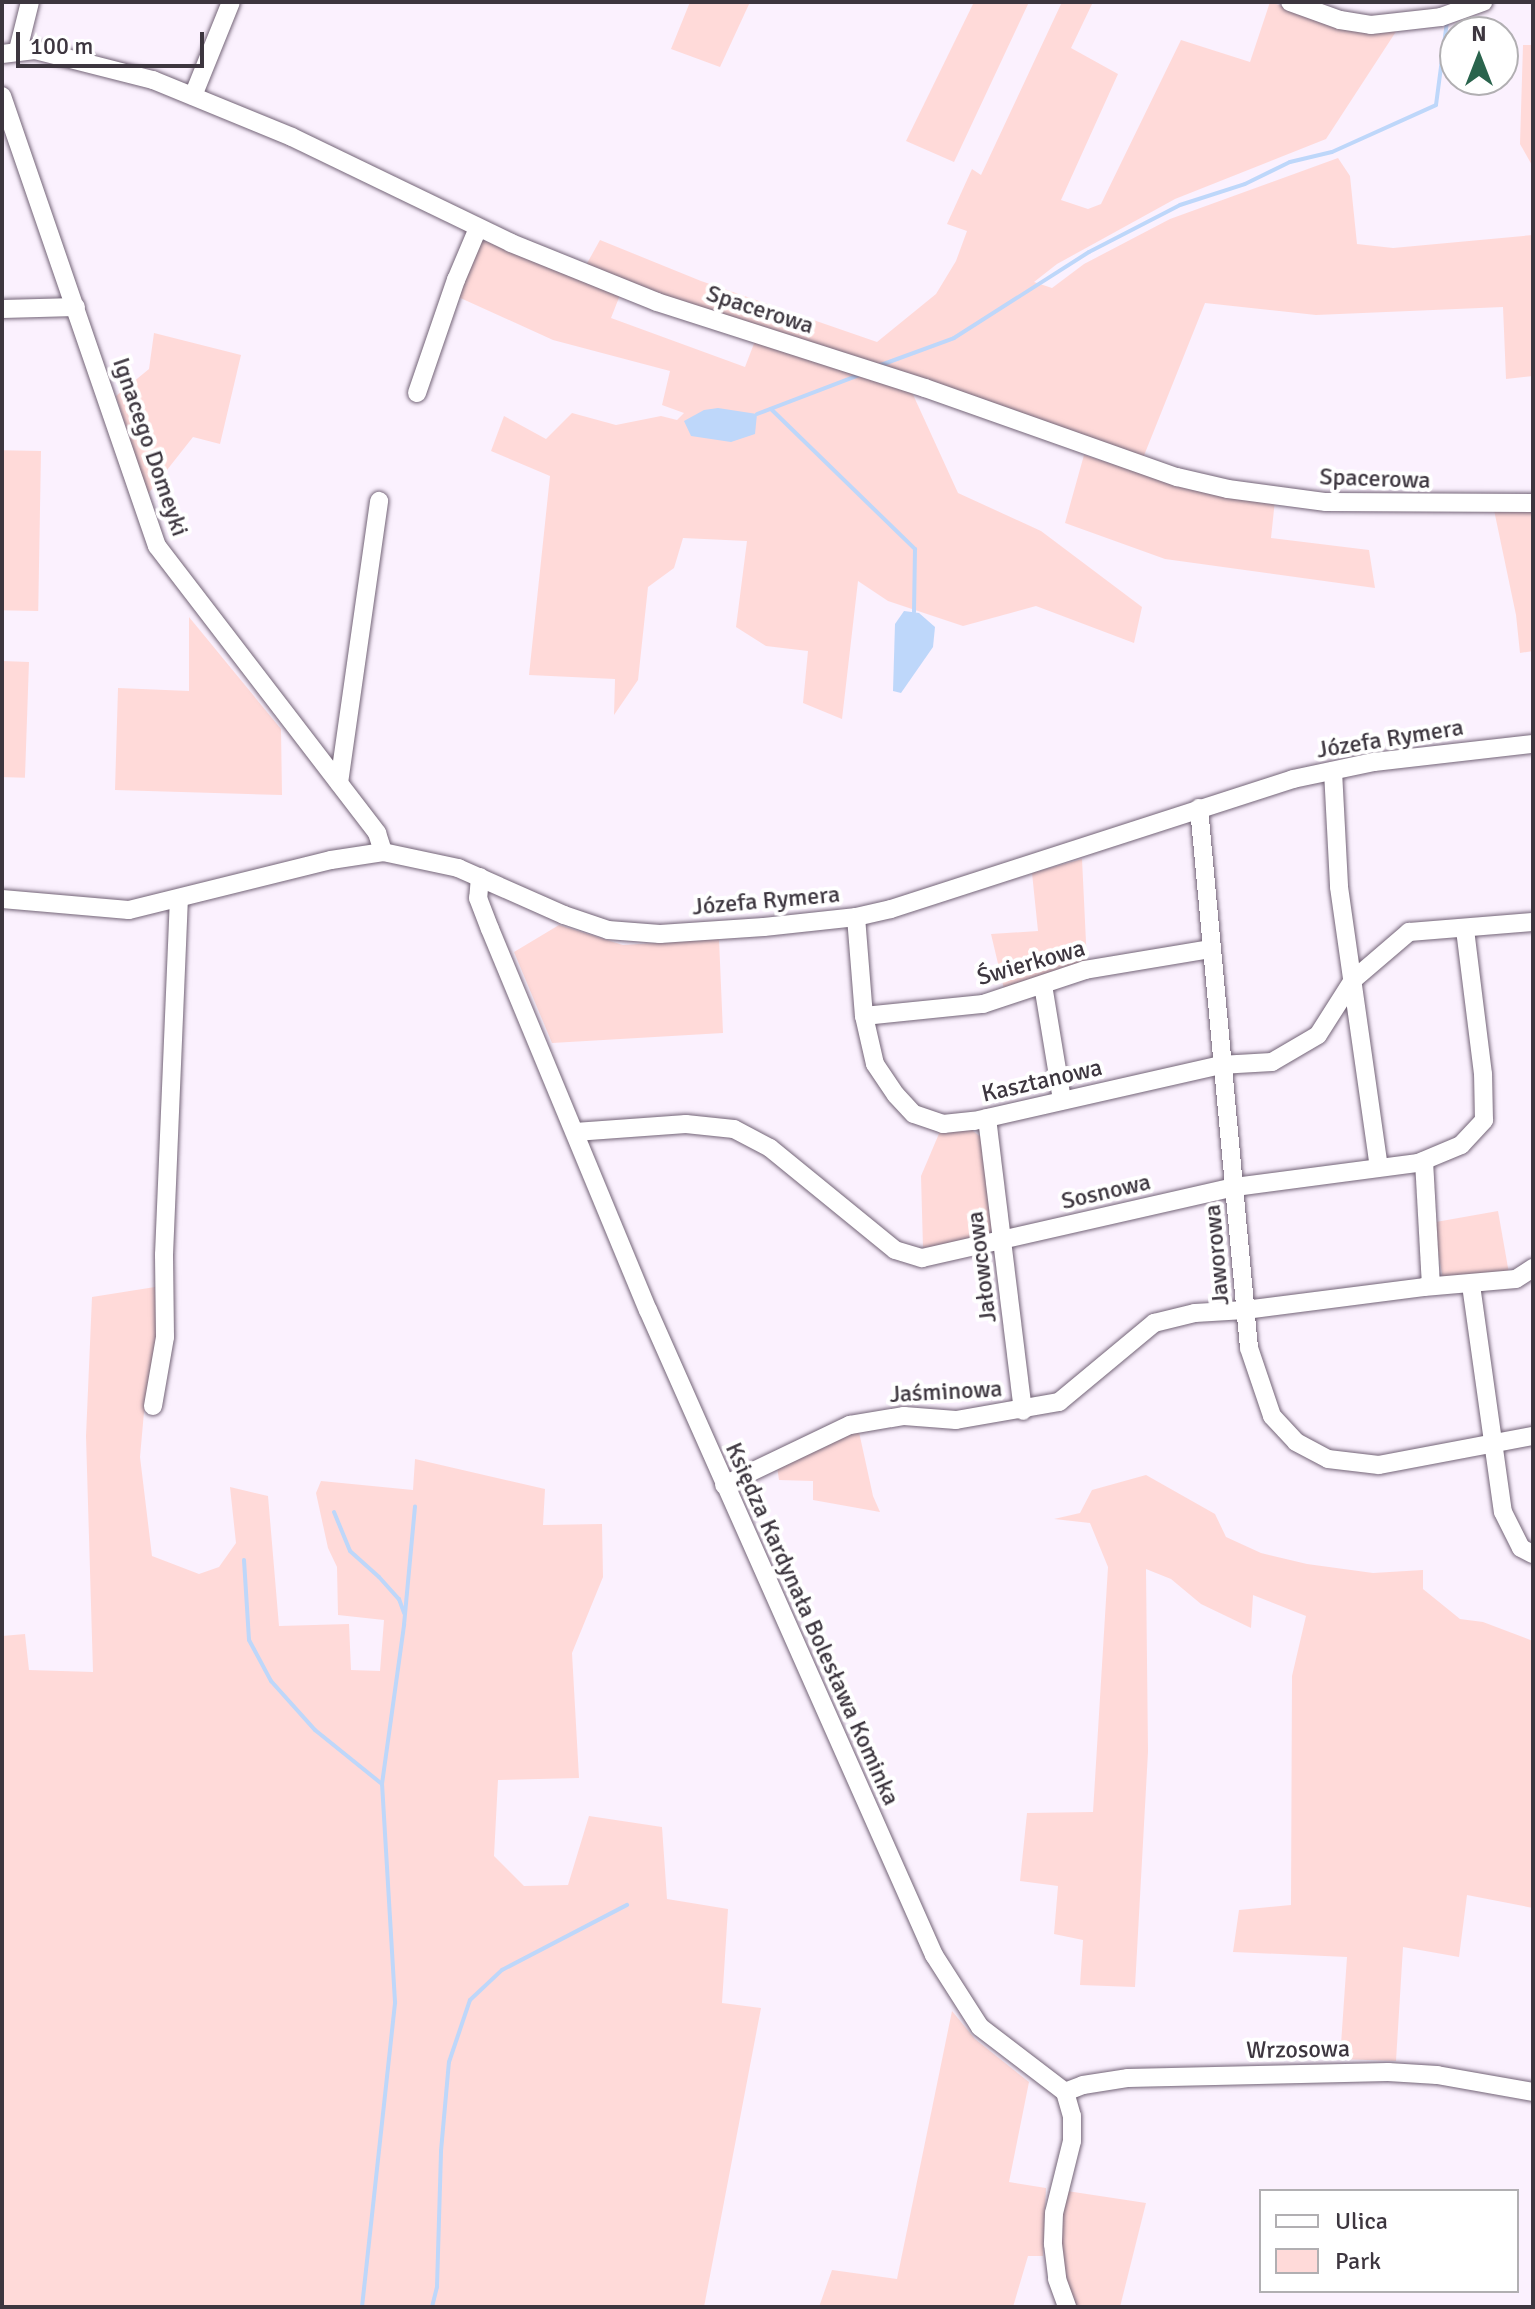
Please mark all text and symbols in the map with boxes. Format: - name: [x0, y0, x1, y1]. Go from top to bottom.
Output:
- scale bar: [20, 16, 208, 66]
- north arrow: [1439, 16, 1519, 96]
- text: N: [1471, 20, 1487, 47]
- text: 100 m: [30, 31, 93, 61]
- street label: Spacerowa: [703, 279, 817, 341]
- street label: Ignacego Domeyki: [106, 354, 194, 540]
- street label: Spacerowa: [1319, 463, 1431, 495]
- street label: Józefa Rymera: [1314, 713, 1466, 765]
- street label: Józefa Rymera: [691, 880, 841, 922]
- street label: Świerkowa: [974, 934, 1088, 992]
- street label: Kasztanowa: [979, 1053, 1105, 1109]
- street label: Sosnowa: [1058, 1168, 1154, 1216]
- street label: Jaworowa: [1198, 1203, 1236, 1307]
- street label: Jałowcowa: [961, 1210, 1003, 1324]
- street label: Jaśminowa: [889, 1375, 1003, 1409]
- street label: Księdza Kardynała Bolesława Kominka: [719, 1438, 905, 1810]
- street label: Wrzosowa: [1246, 2035, 1350, 2065]
- legend: [1259, 2189, 1519, 2293]
- text: Ulica: [1335, 2206, 1388, 2236]
- text: Park: [1335, 2246, 1381, 2276]

